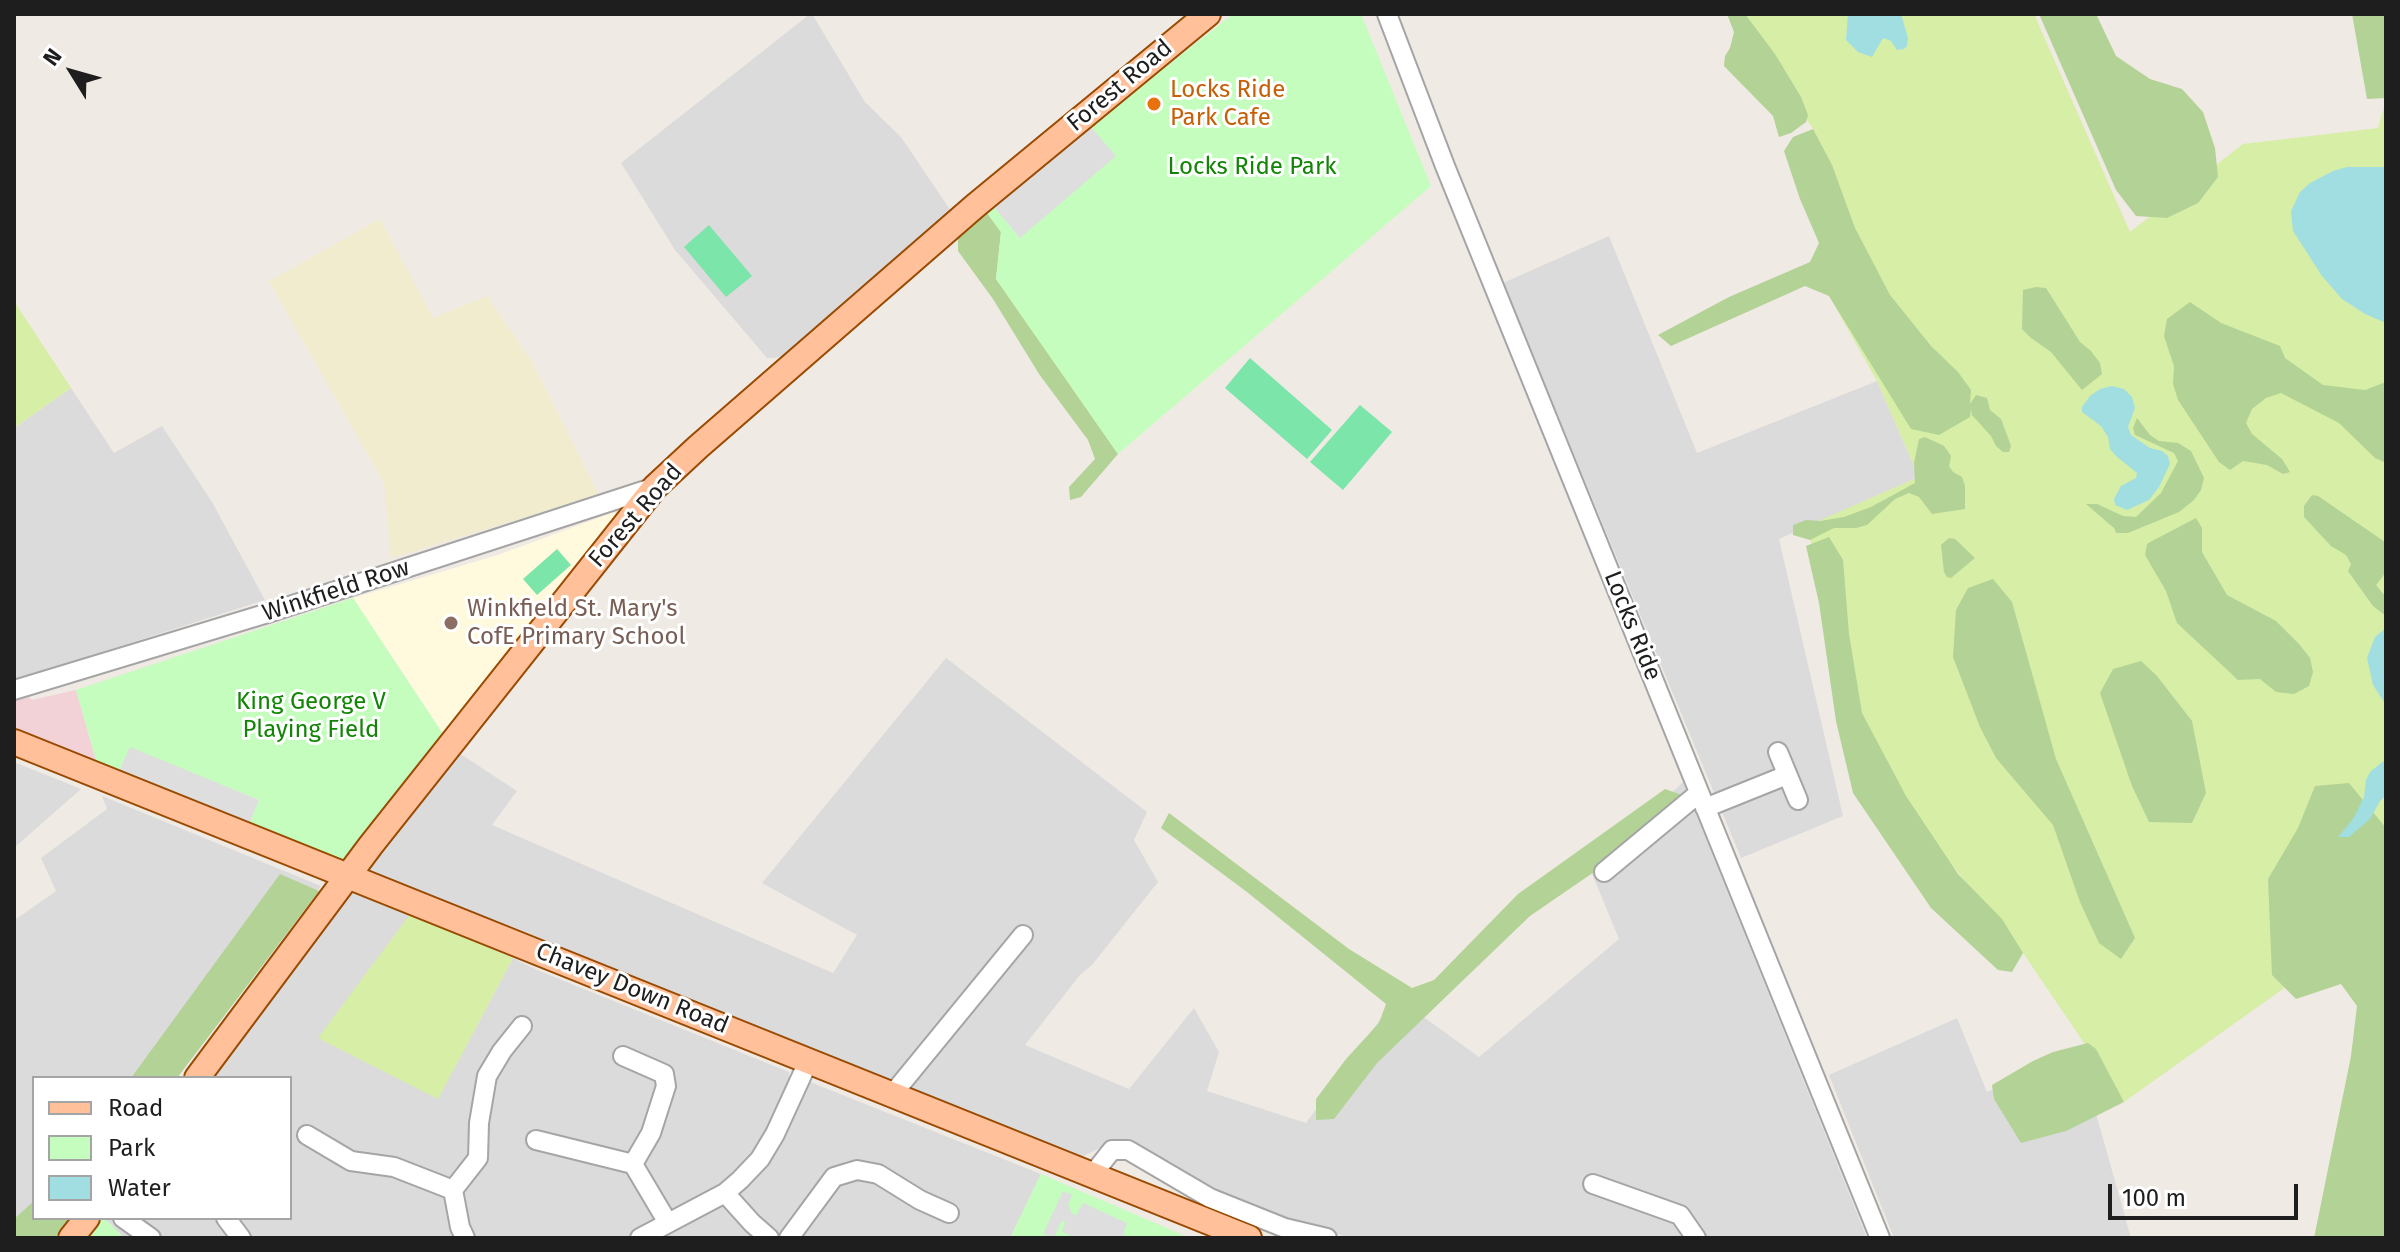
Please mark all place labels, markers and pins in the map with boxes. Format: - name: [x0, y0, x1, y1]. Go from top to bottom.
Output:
- place label: Locks Ride Park Cafe: [1170, 76, 1285, 132]
- marker: Locks Ride Park Cafe: [1145, 95, 1163, 113]
- place label: Winkfield St. Mary's CofE Primary School: [467, 595, 685, 651]
- marker: Winkfield St. Mary's CofE Primary School: [442, 614, 460, 632]

